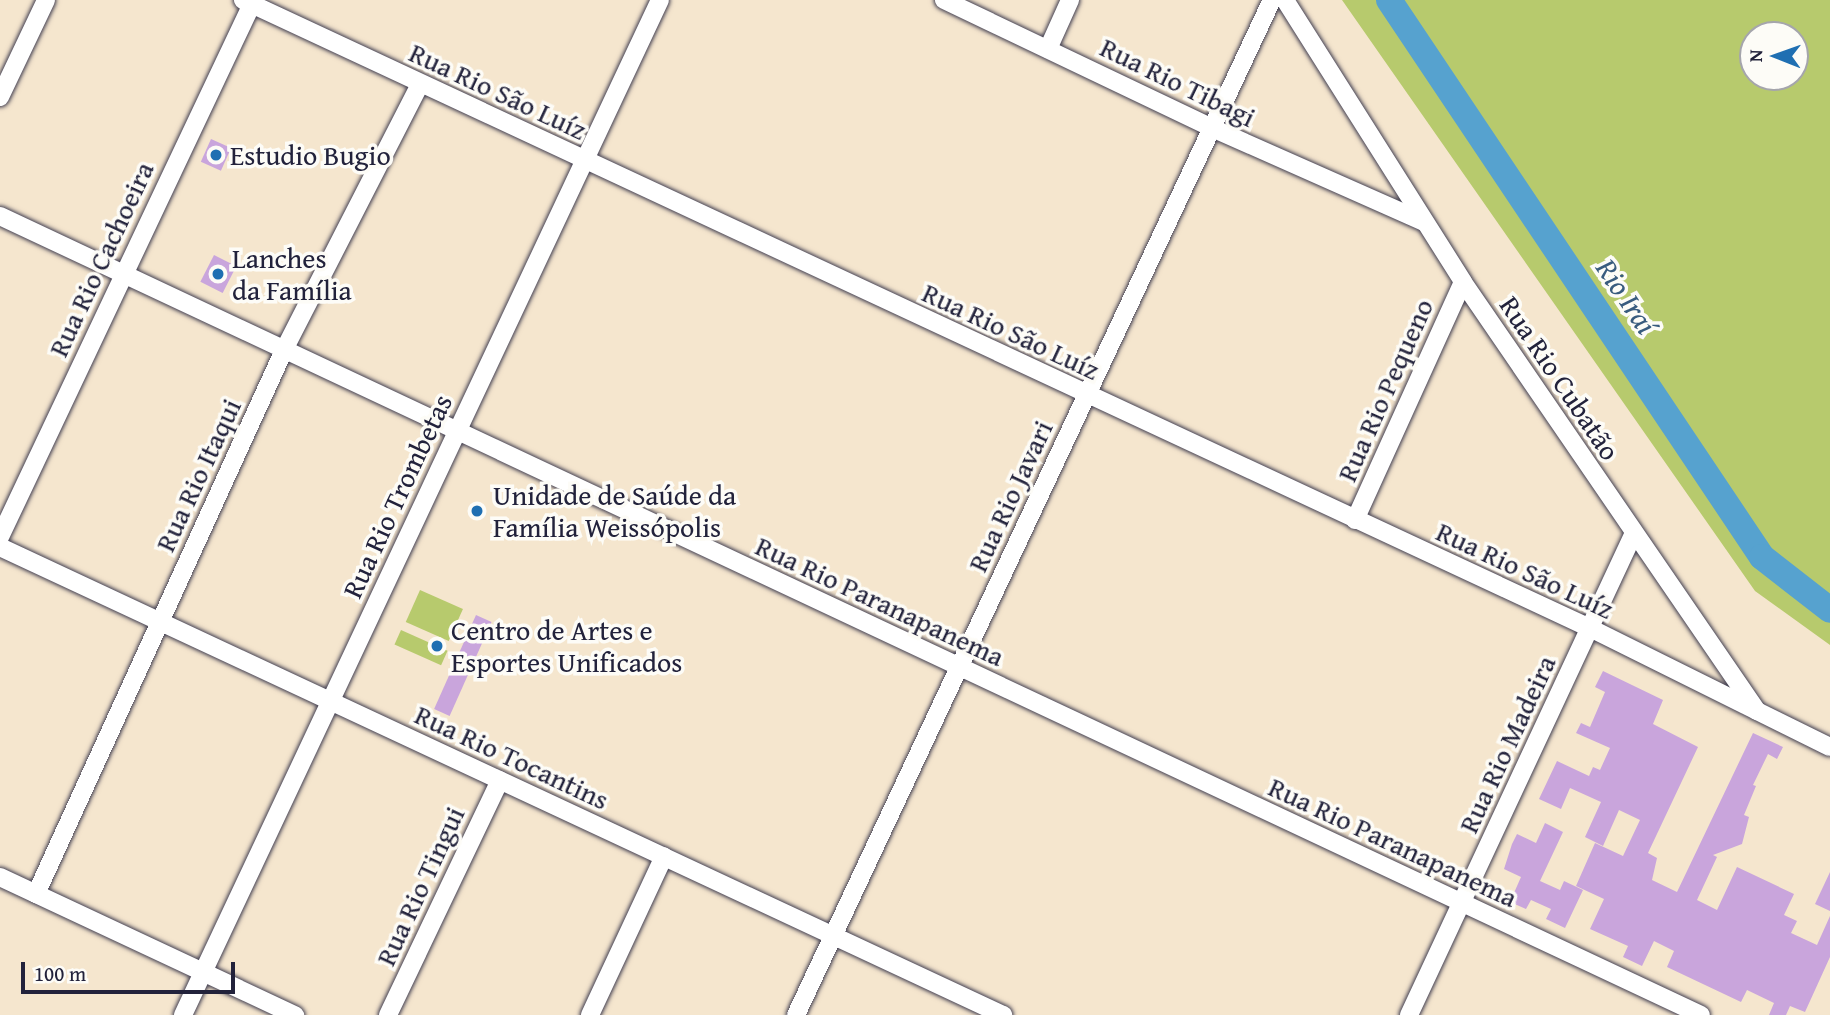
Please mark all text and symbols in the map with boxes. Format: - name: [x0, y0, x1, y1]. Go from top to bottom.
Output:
- north arrow: [1739, 21, 1809, 91]
- street label: Rua Rio Tibagi: [1095, 30, 1261, 134]
- street label: Rua Rio São Luíz: [404, 35, 592, 147]
- text: N: [1741, 49, 1769, 62]
- place label: Estudio Bugio: [230, 138, 391, 172]
- marker: Estudio Bugio: [208, 147, 224, 163]
- street label: Rua Rio Cachoeira: [41, 156, 161, 362]
- place label: Lanches da Família: [232, 241, 352, 307]
- water label: Rio Iraí: [1589, 251, 1665, 341]
- marker: Lanches da Família: [210, 266, 226, 282]
- street label: Rua Rio São Luíz: [917, 275, 1105, 387]
- street label: Rua Rio Cubatão: [1493, 290, 1627, 466]
- street label: Rua Rio Pequeno: [1330, 293, 1440, 487]
- street label: Rua Rio Trombetas: [335, 389, 459, 603]
- street label: Rua Rio Itaqui: [148, 393, 248, 557]
- street label: Rua Rio Javari: [960, 415, 1060, 577]
- place label: Unidade de Saúde da Família Weissópolis: [493, 478, 736, 544]
- marker: Unidade de Saúde da Família Weissópolis: [467, 501, 487, 521]
- street label: Rua Rio São Luíz: [1431, 514, 1619, 626]
- street label: Rua Rio Paranapanema: [750, 529, 1010, 673]
- place label: Centro de Artes e Esportes Unificados: [451, 613, 682, 679]
- marker: Centro de Artes e Esportes Unificados: [429, 638, 445, 654]
- street label: Rua Rio Madeira: [1451, 650, 1563, 838]
- street label: Rua Rio Tocantins: [410, 697, 614, 817]
- street label: Rua Rio Paranapanema: [1263, 770, 1523, 914]
- street label: Rua Rio Tingui: [369, 801, 471, 971]
- scale bar: [24, 948, 238, 992]
- text: 100 m: [34, 958, 86, 989]

